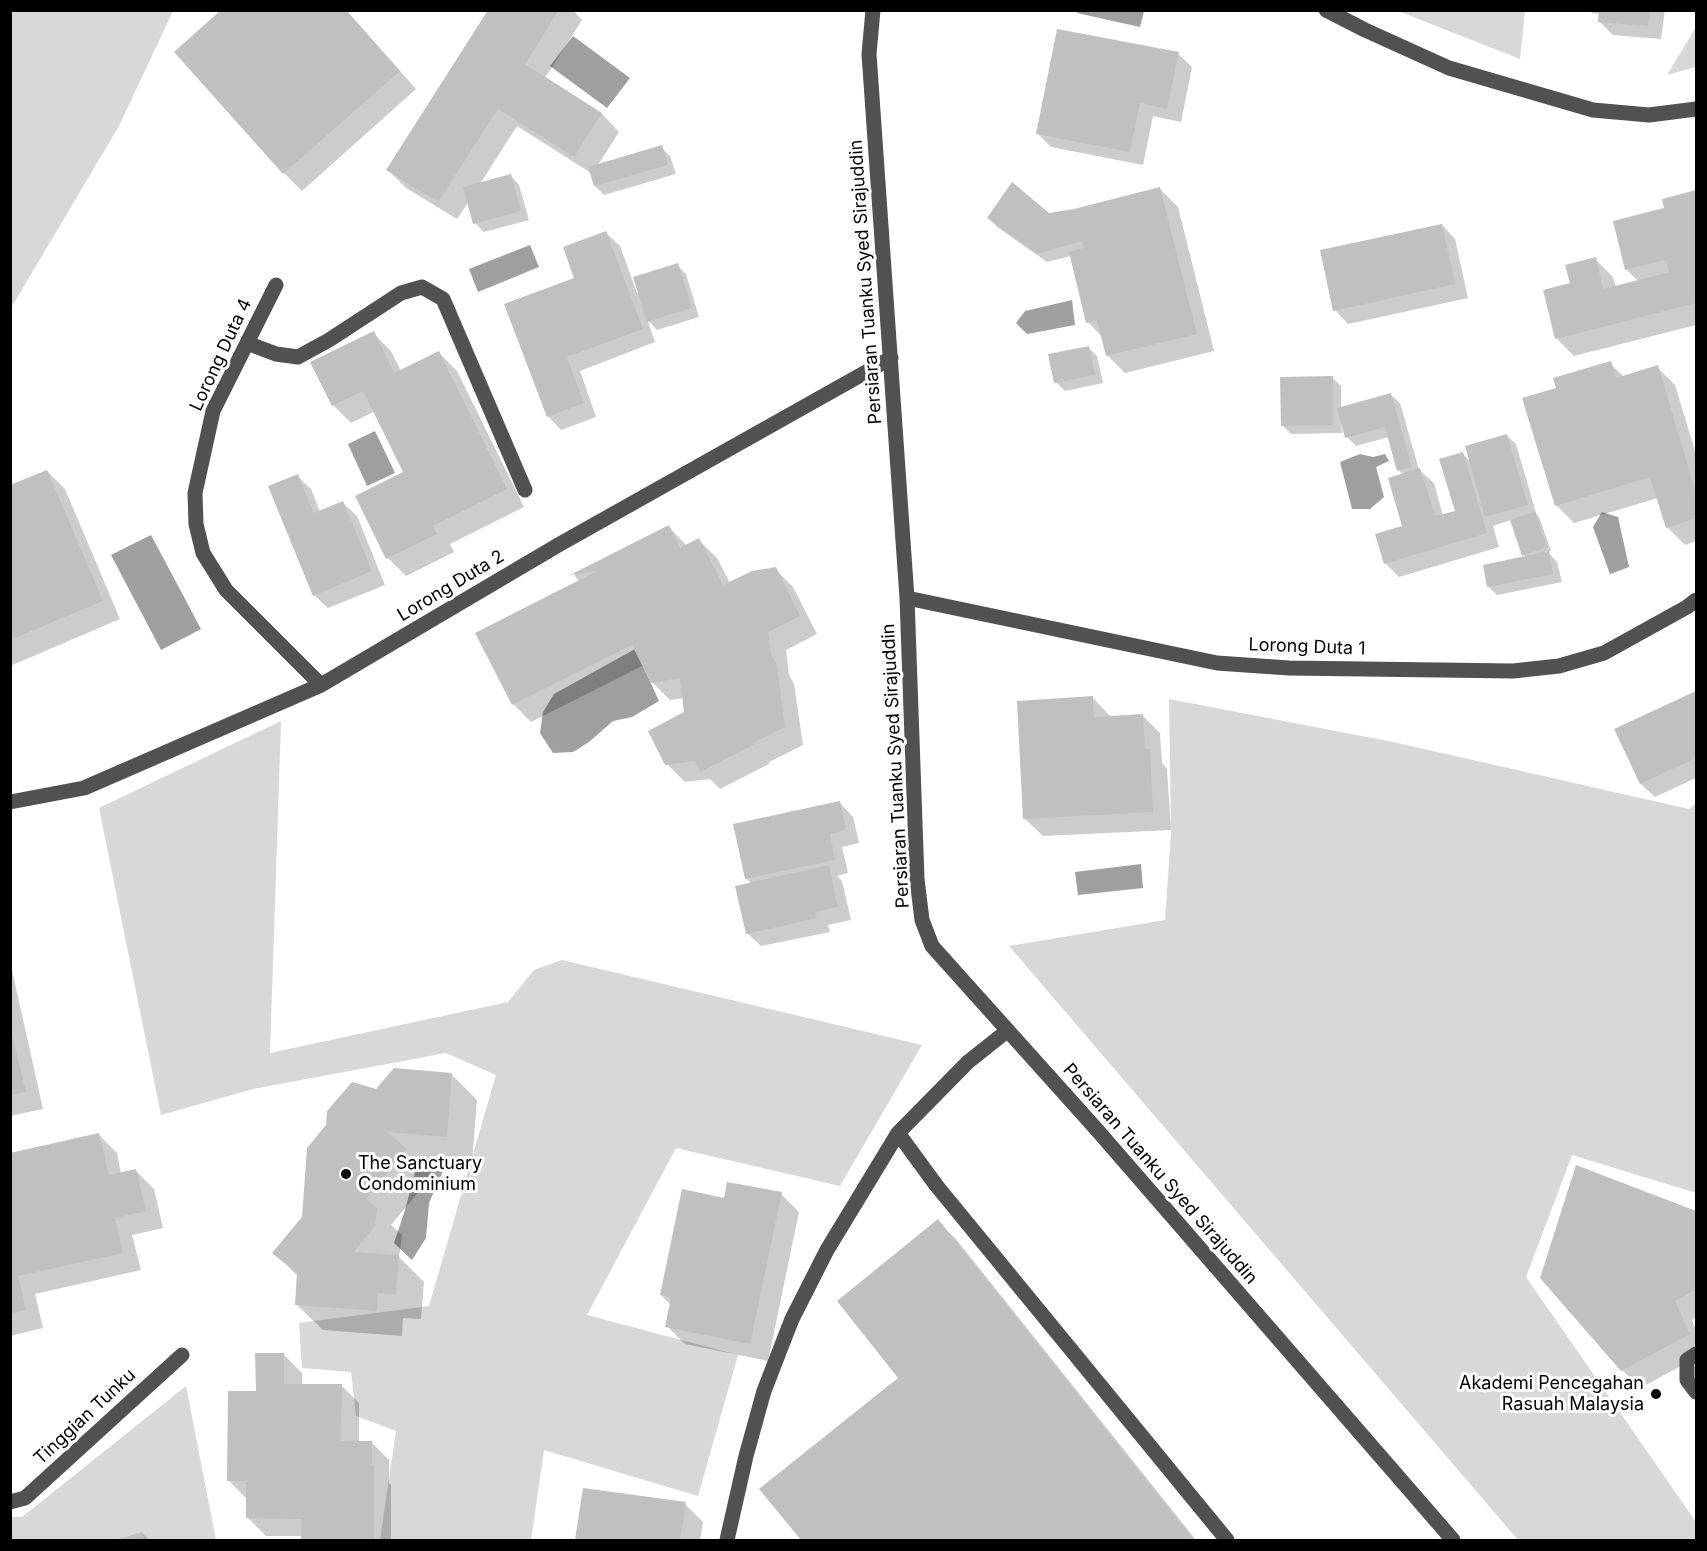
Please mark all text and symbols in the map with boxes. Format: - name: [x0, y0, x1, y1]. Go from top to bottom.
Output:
- street label: Persiaran Tuanku Syed Sirajuddin: [845, 139, 887, 425]
- street label: Lorong Duta 4: [186, 295, 256, 415]
- street label: Lorong Duta 2: [394, 546, 508, 626]
- street label: Persiaran Tuanku Syed Sirajuddin: [878, 623, 914, 909]
- street label: Lorong Duta 1: [1248, 634, 1366, 660]
- street label: Persiaran Tuanku Syed Sirajuddin: [1058, 1059, 1262, 1289]
- place label: The Sanctuary Condominium: [358, 1153, 482, 1196]
- marker: The Sanctuary Condominium: [339, 1167, 353, 1181]
- street label: Tinggian Tunku: [30, 1364, 140, 1470]
- place label: Akademi Pencegahan Rasuah Malaysia: [1459, 1373, 1644, 1416]
- marker: Akademi Pencegahan Rasuah Malaysia: [1649, 1387, 1663, 1401]

